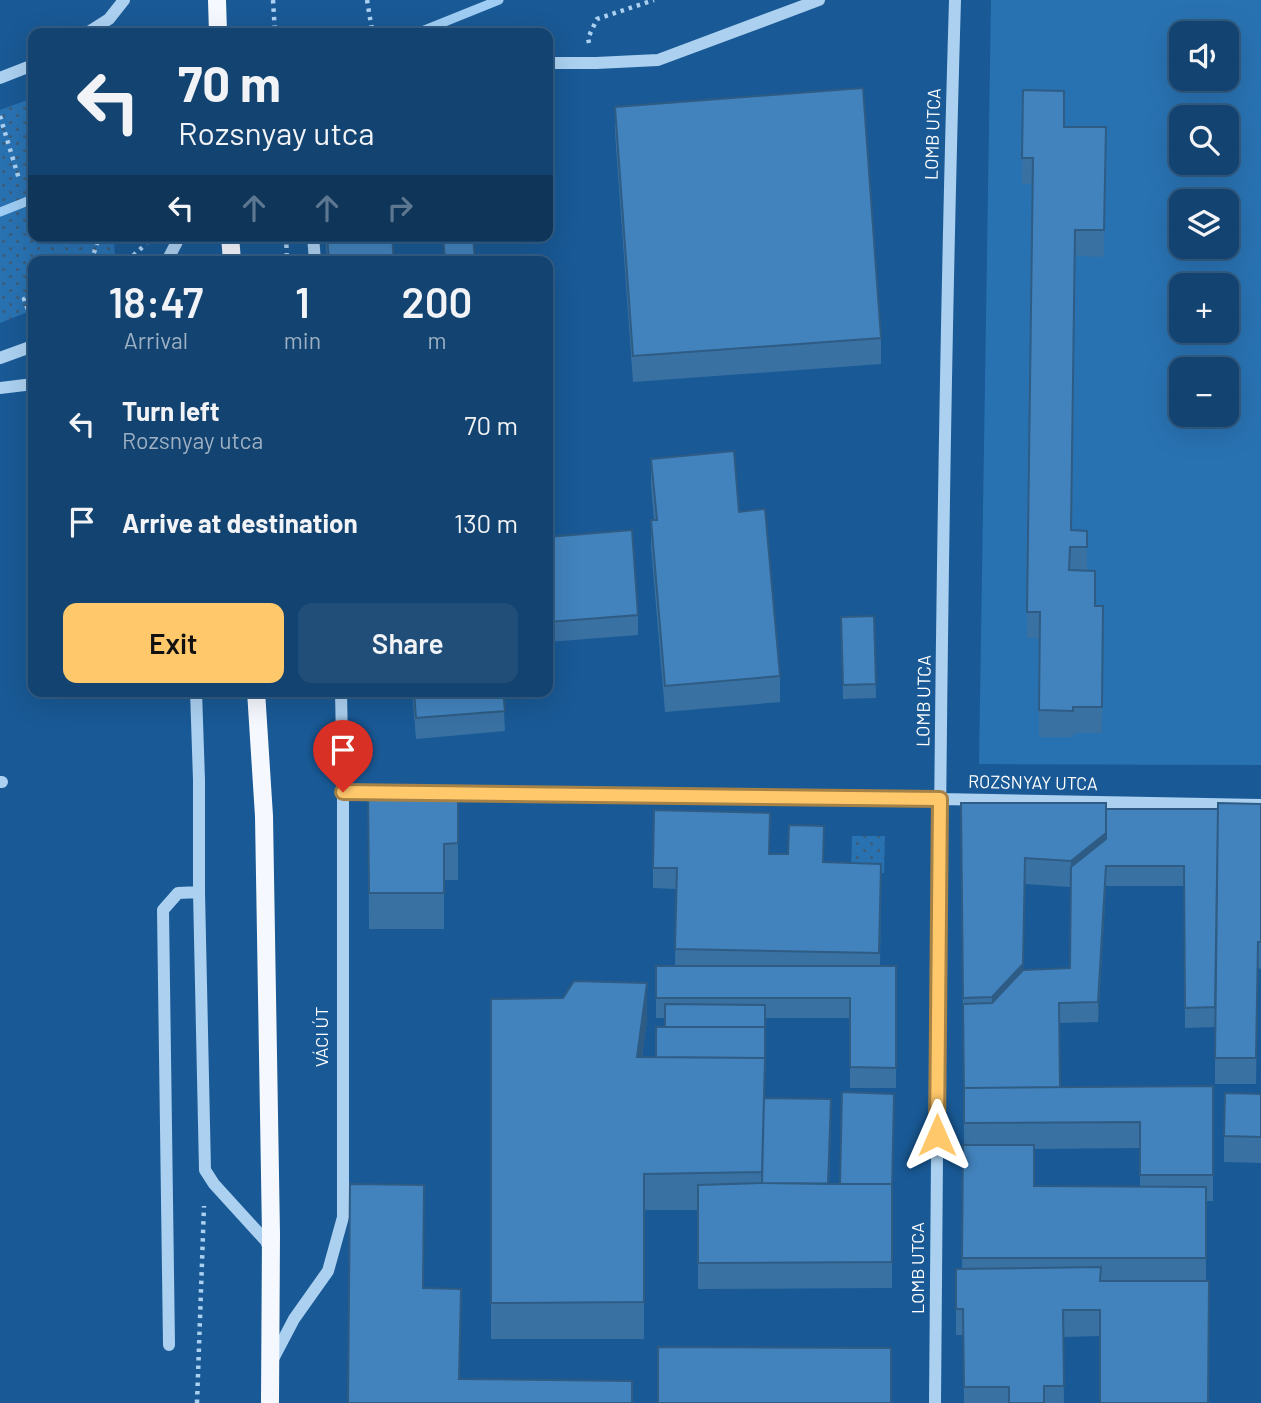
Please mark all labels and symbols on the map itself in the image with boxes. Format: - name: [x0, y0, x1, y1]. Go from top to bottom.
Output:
- street label: LOMB UTCA: [919, 88, 945, 180]
- street label: LOMB UTCA: [911, 655, 935, 747]
- pin: [313, 720, 373, 792]
- street label: ROZSNYAY UTCA: [968, 770, 1098, 794]
- street label: VÁCI ÚT: [310, 1007, 332, 1067]
- position arrow: [900, 1098, 974, 1172]
- street label: LOMB UTCA: [906, 1222, 928, 1314]

